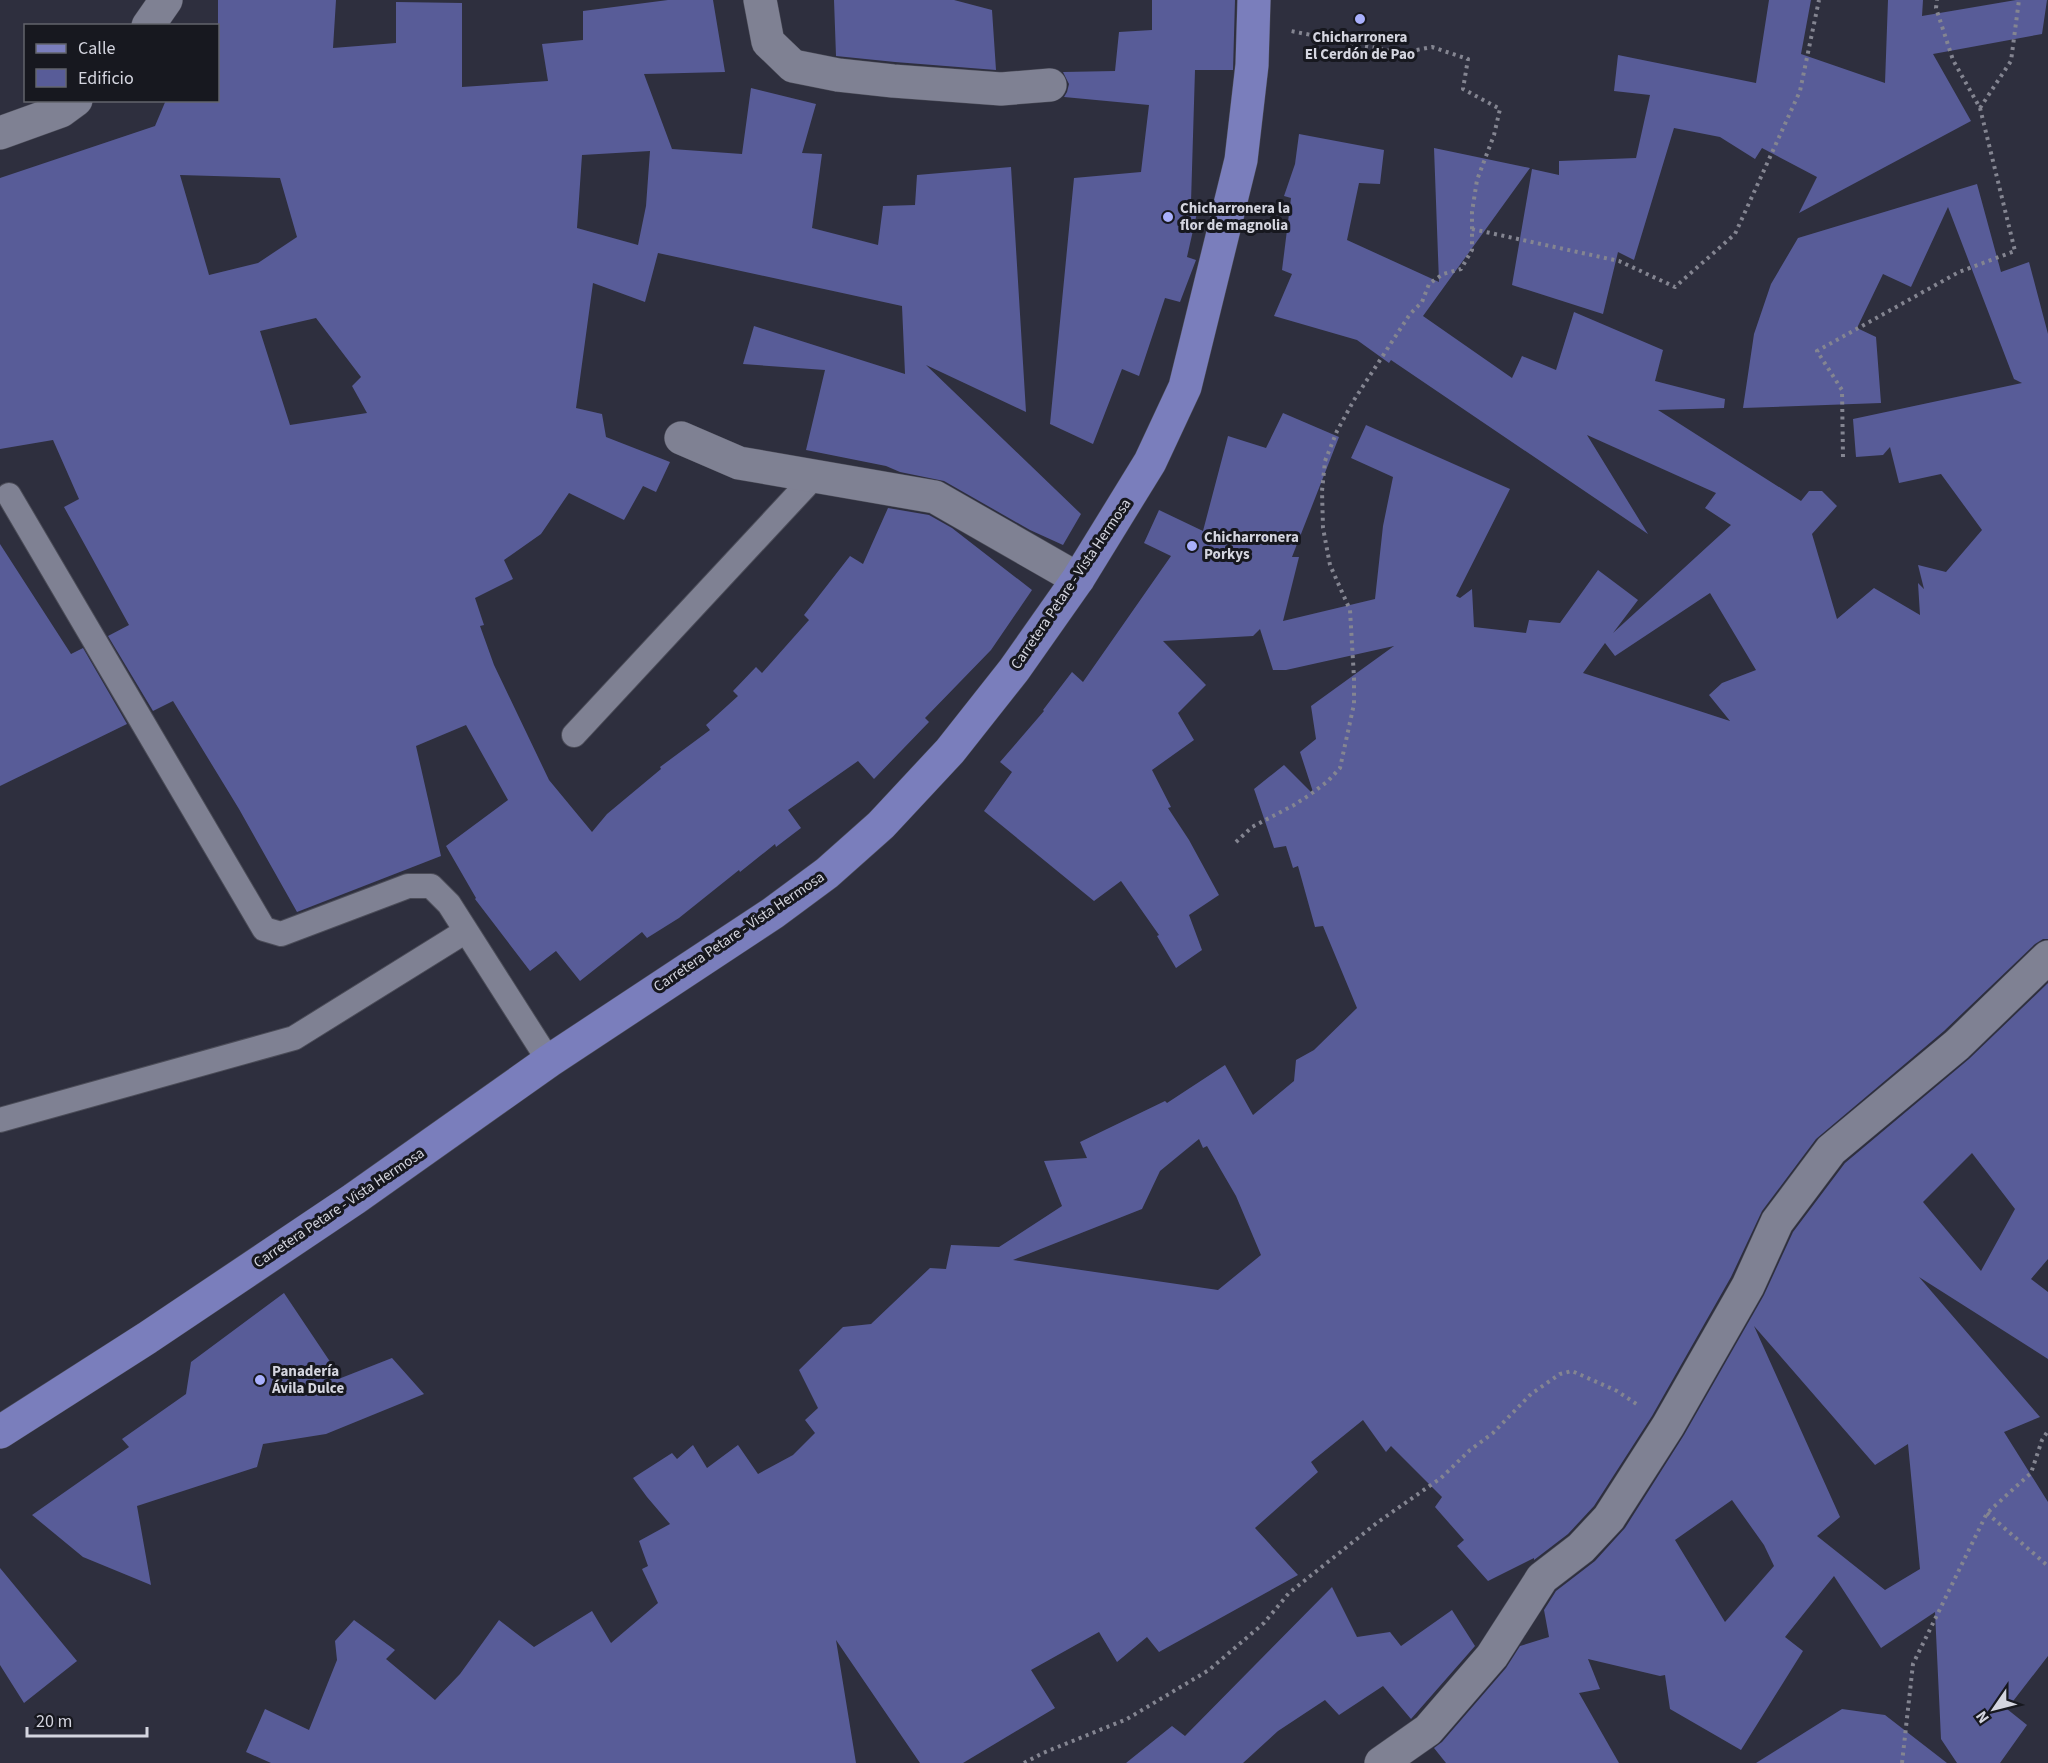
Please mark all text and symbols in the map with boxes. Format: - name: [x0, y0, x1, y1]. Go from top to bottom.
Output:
- marker: Chicharronera El Cerdón de Pao: [1353, 12, 1367, 26]
- legend: [24, 24, 219, 102]
- place label: Chicharronera El Cerdón de Pao: [1305, 27, 1415, 65]
- text: Calle: [78, 36, 116, 61]
- text: Edificio: [78, 66, 134, 91]
- place label: Chicharronera la flor de magnolia: [1180, 198, 1290, 236]
- marker: Chicharronera la flor de magnolia: [1161, 210, 1175, 224]
- street label: Carretera Petare - Vista Hermosa: [1006, 494, 1136, 674]
- place label: Chicharronera Porkys: [1204, 527, 1299, 565]
- marker: Chicharronera Porkys: [1185, 539, 1199, 553]
- street label: Carretera Petare - Vista Hermosa: [649, 867, 829, 997]
- street label: Carretera Petare - Vista Hermosa: [249, 1143, 429, 1273]
- place label: Panadería Ávila Dulce: [271, 1361, 344, 1399]
- marker: Panadería Ávila Dulce: [253, 1373, 267, 1387]
- north arrow: [1964, 1679, 2024, 1739]
- scale bar: [27, 1700, 147, 1738]
- text: N: [1970, 1706, 1995, 1728]
- text: 20 m: [36, 1709, 72, 1734]

